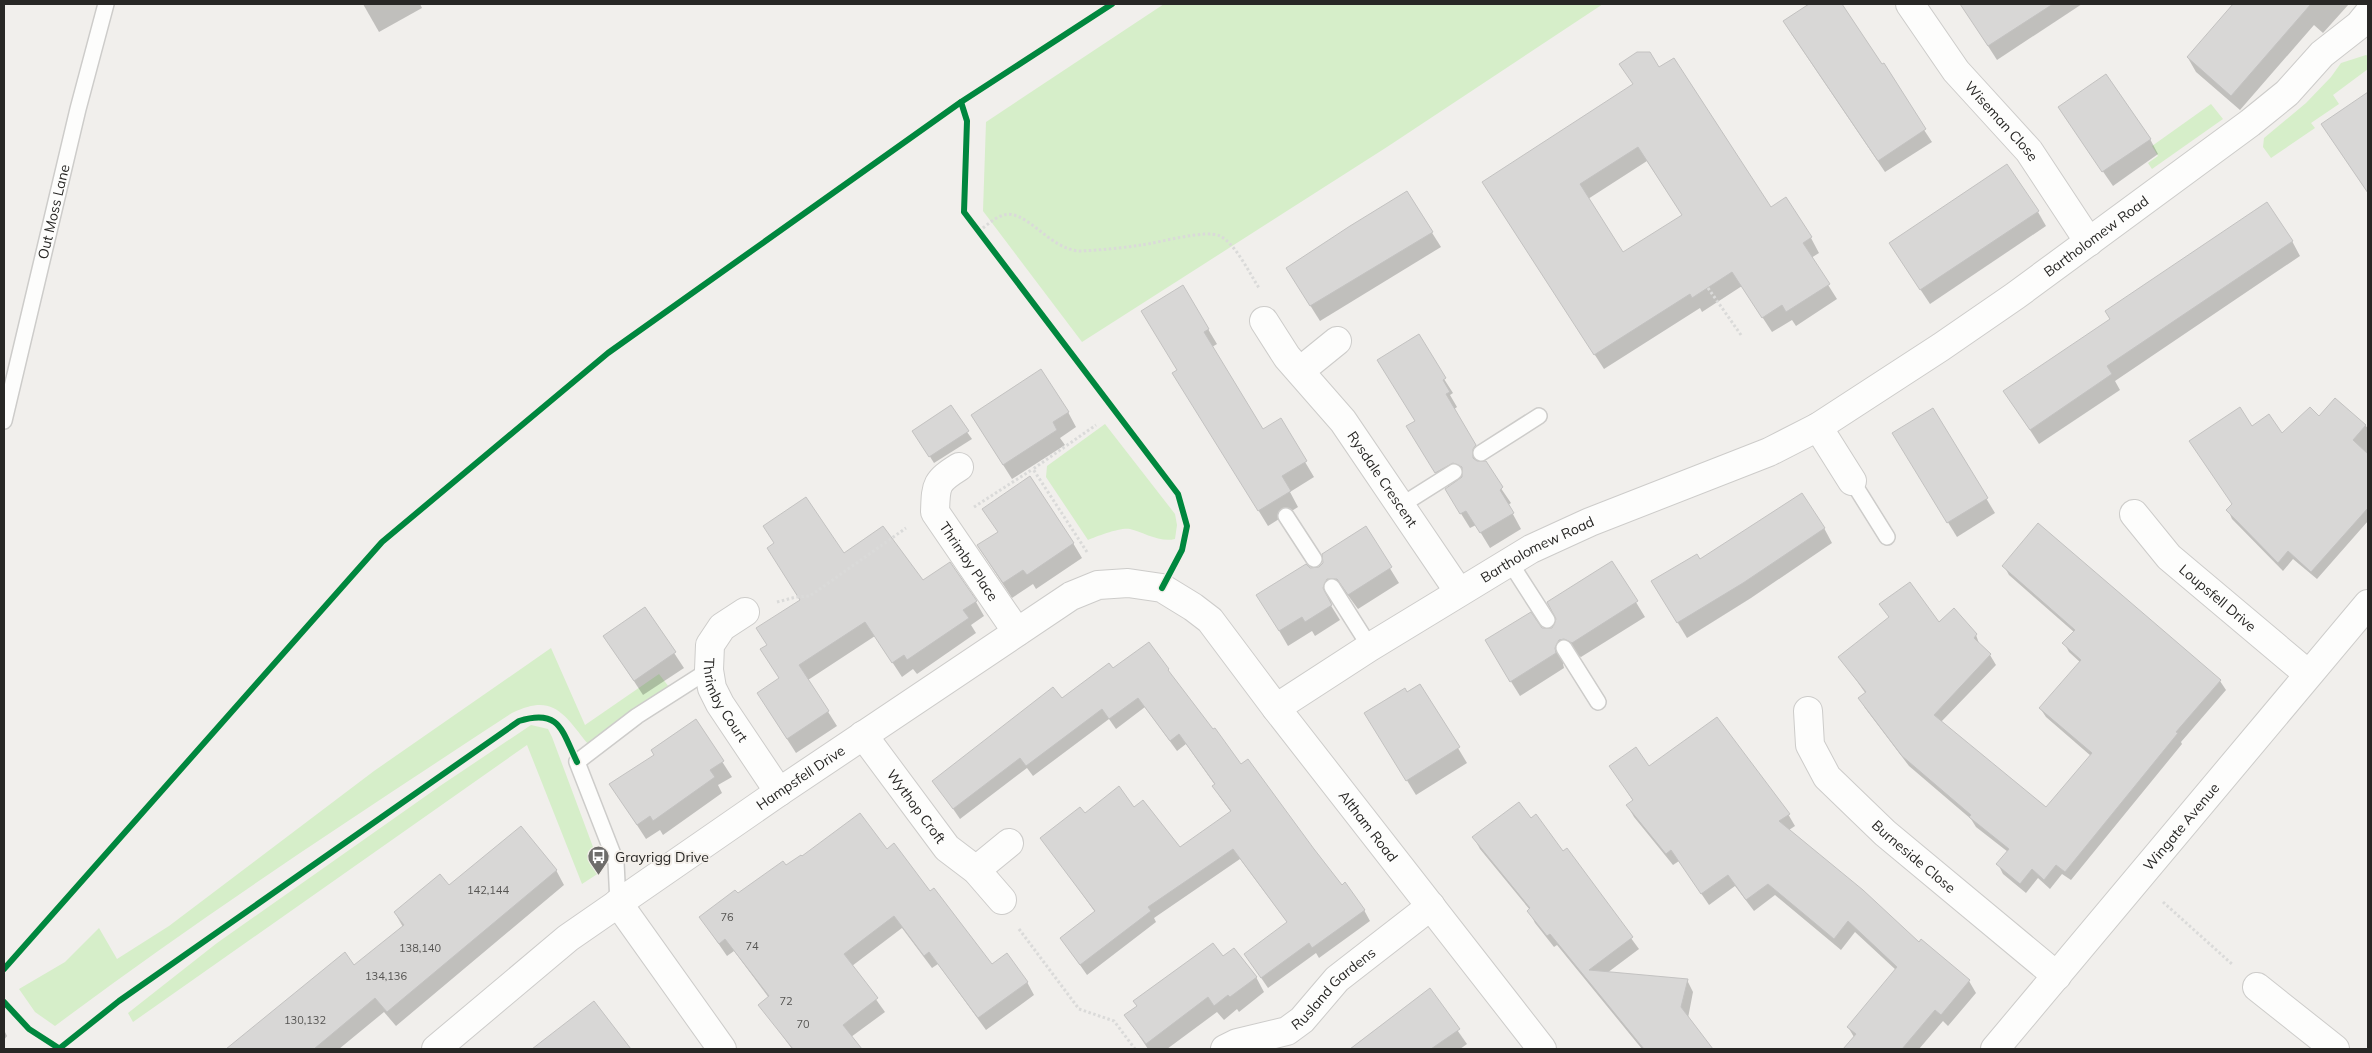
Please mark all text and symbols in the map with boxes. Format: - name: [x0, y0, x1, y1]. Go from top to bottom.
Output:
- street label: Wiseman Close: [1961, 77, 2042, 164]
- street label: Out Moss Lane: [34, 163, 74, 261]
- street label: Bartholomew Road: [2040, 192, 2152, 281]
- street label: Rysdale Crescent: [1344, 428, 1421, 531]
- street label: Bartholomew Road: [1477, 512, 1597, 587]
- street label: Thrimby Place: [935, 518, 1002, 605]
- street label: Loupsfell Drive: [2175, 560, 2260, 636]
- street label: Thrimby Court: [699, 657, 752, 746]
- street label: Hampsfell Drive: [753, 741, 848, 814]
- street label: Wythop Croft: [883, 766, 950, 847]
- street label: Wingate Avenue: [2139, 779, 2223, 874]
- street label: Altham Road: [1335, 787, 1402, 865]
- street label: Burneside Close: [1868, 816, 1959, 897]
- bus stop icon: Grayrigg Drive: [587, 845, 611, 876]
- place label: Grayrigg Drive: [615, 848, 709, 866]
- house number: 142,144: [467, 883, 509, 897]
- house number: 76: [720, 910, 734, 924]
- house number: 74: [745, 939, 759, 953]
- house number: 138,140: [399, 941, 441, 955]
- street label: Rusland Gardens: [1288, 943, 1379, 1034]
- house number: 134,136: [365, 969, 407, 983]
- house number: 72: [779, 994, 793, 1008]
- house number: 130,132: [284, 1013, 326, 1027]
- house number: 70: [796, 1017, 810, 1031]

